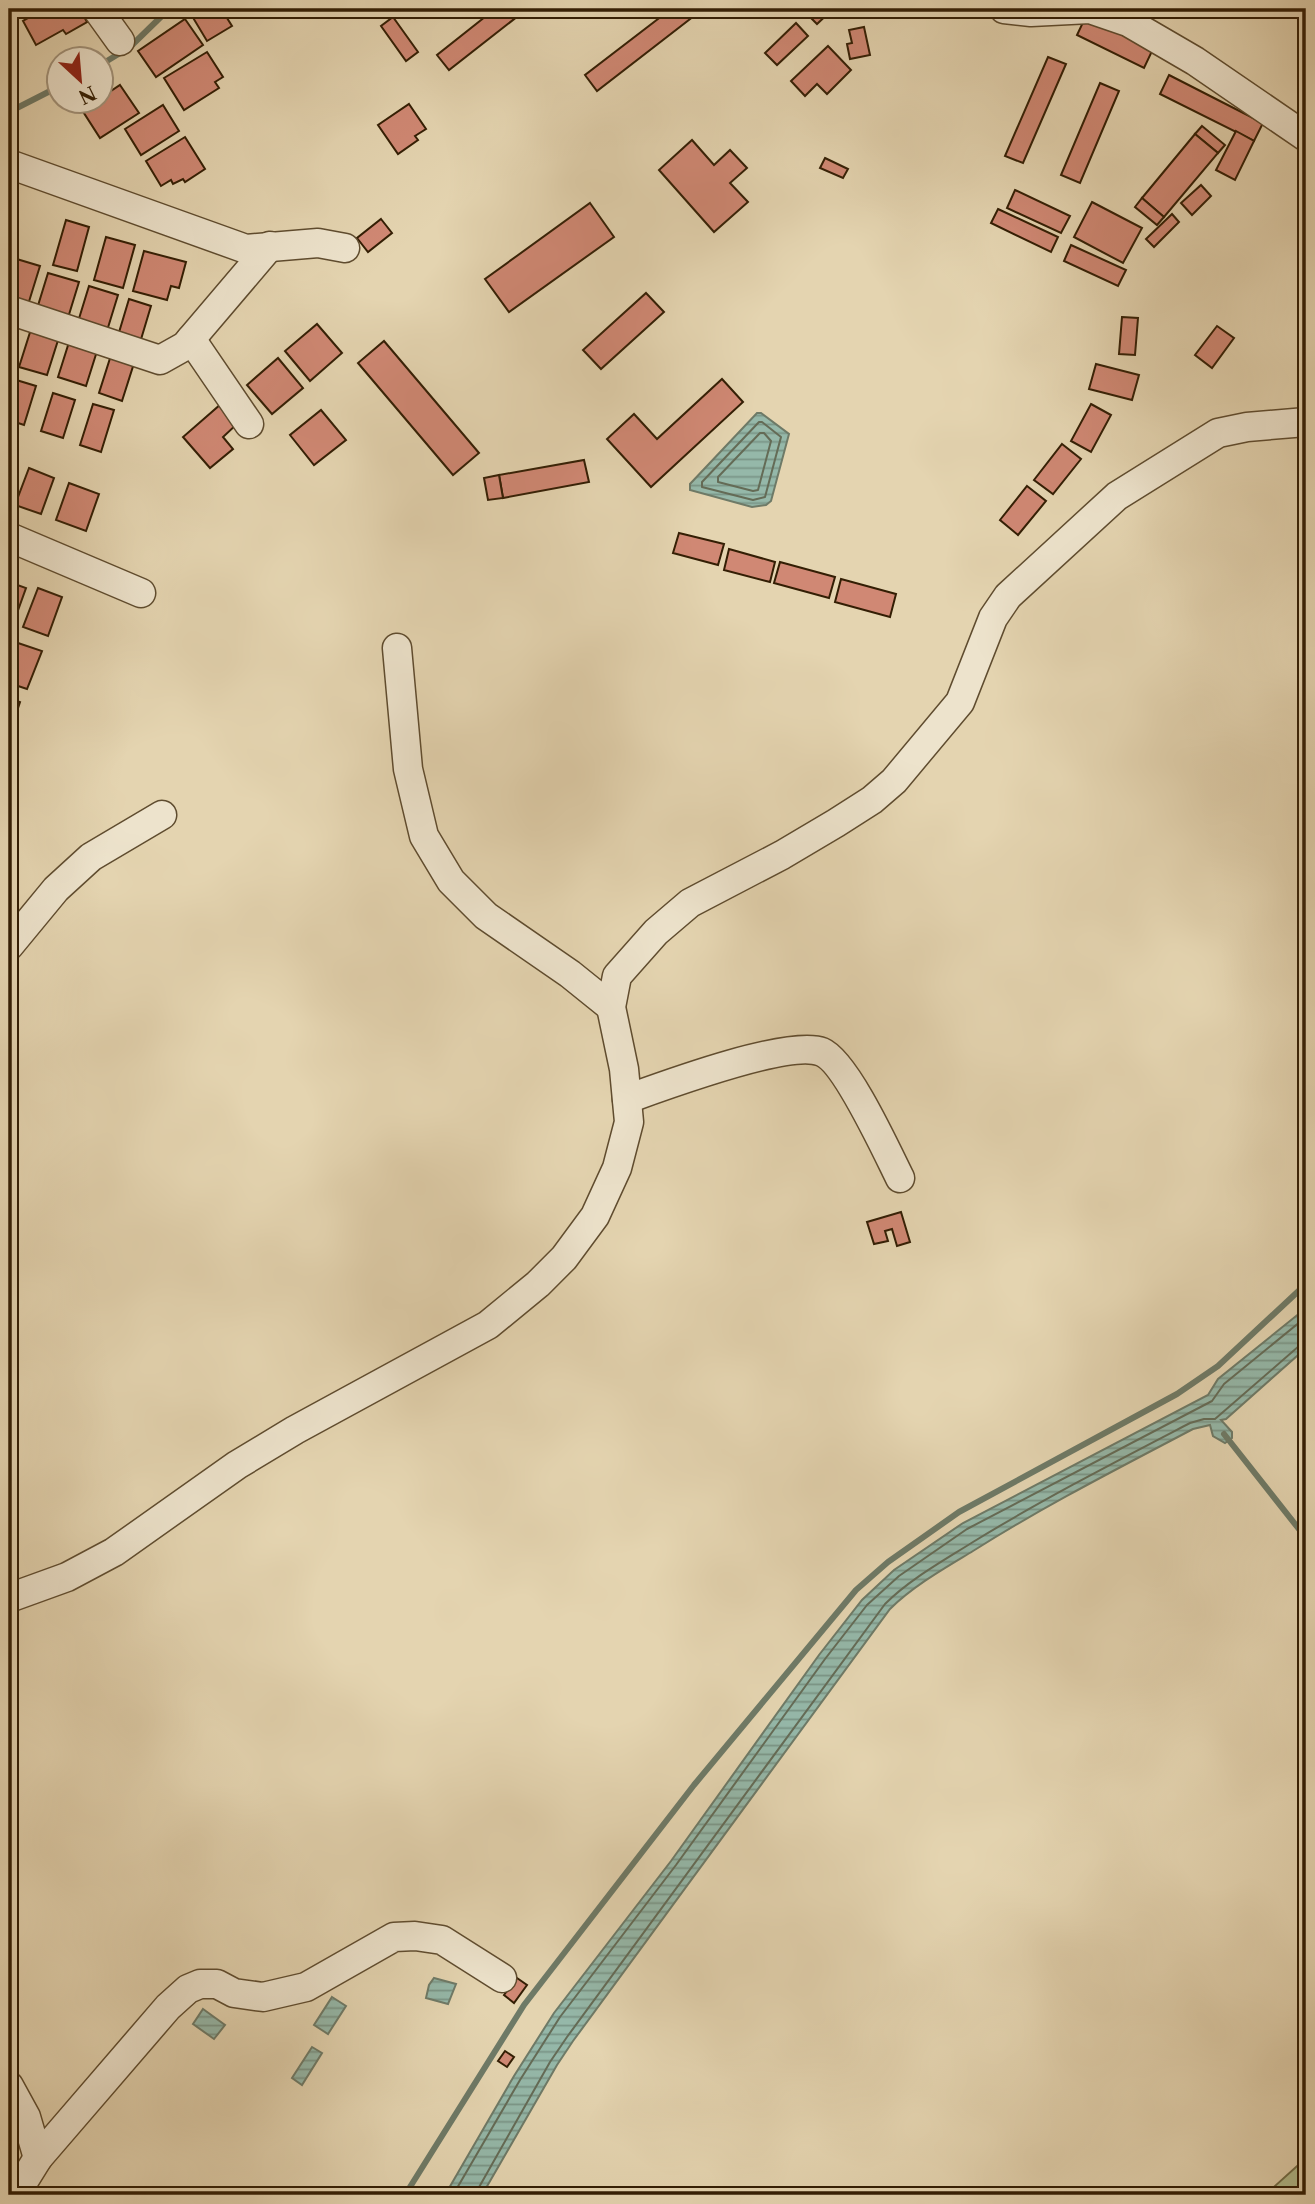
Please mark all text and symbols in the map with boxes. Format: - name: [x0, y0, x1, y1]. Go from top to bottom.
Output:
- north arrow: [46, 46, 116, 116]
- text: N: [75, 81, 100, 109]

